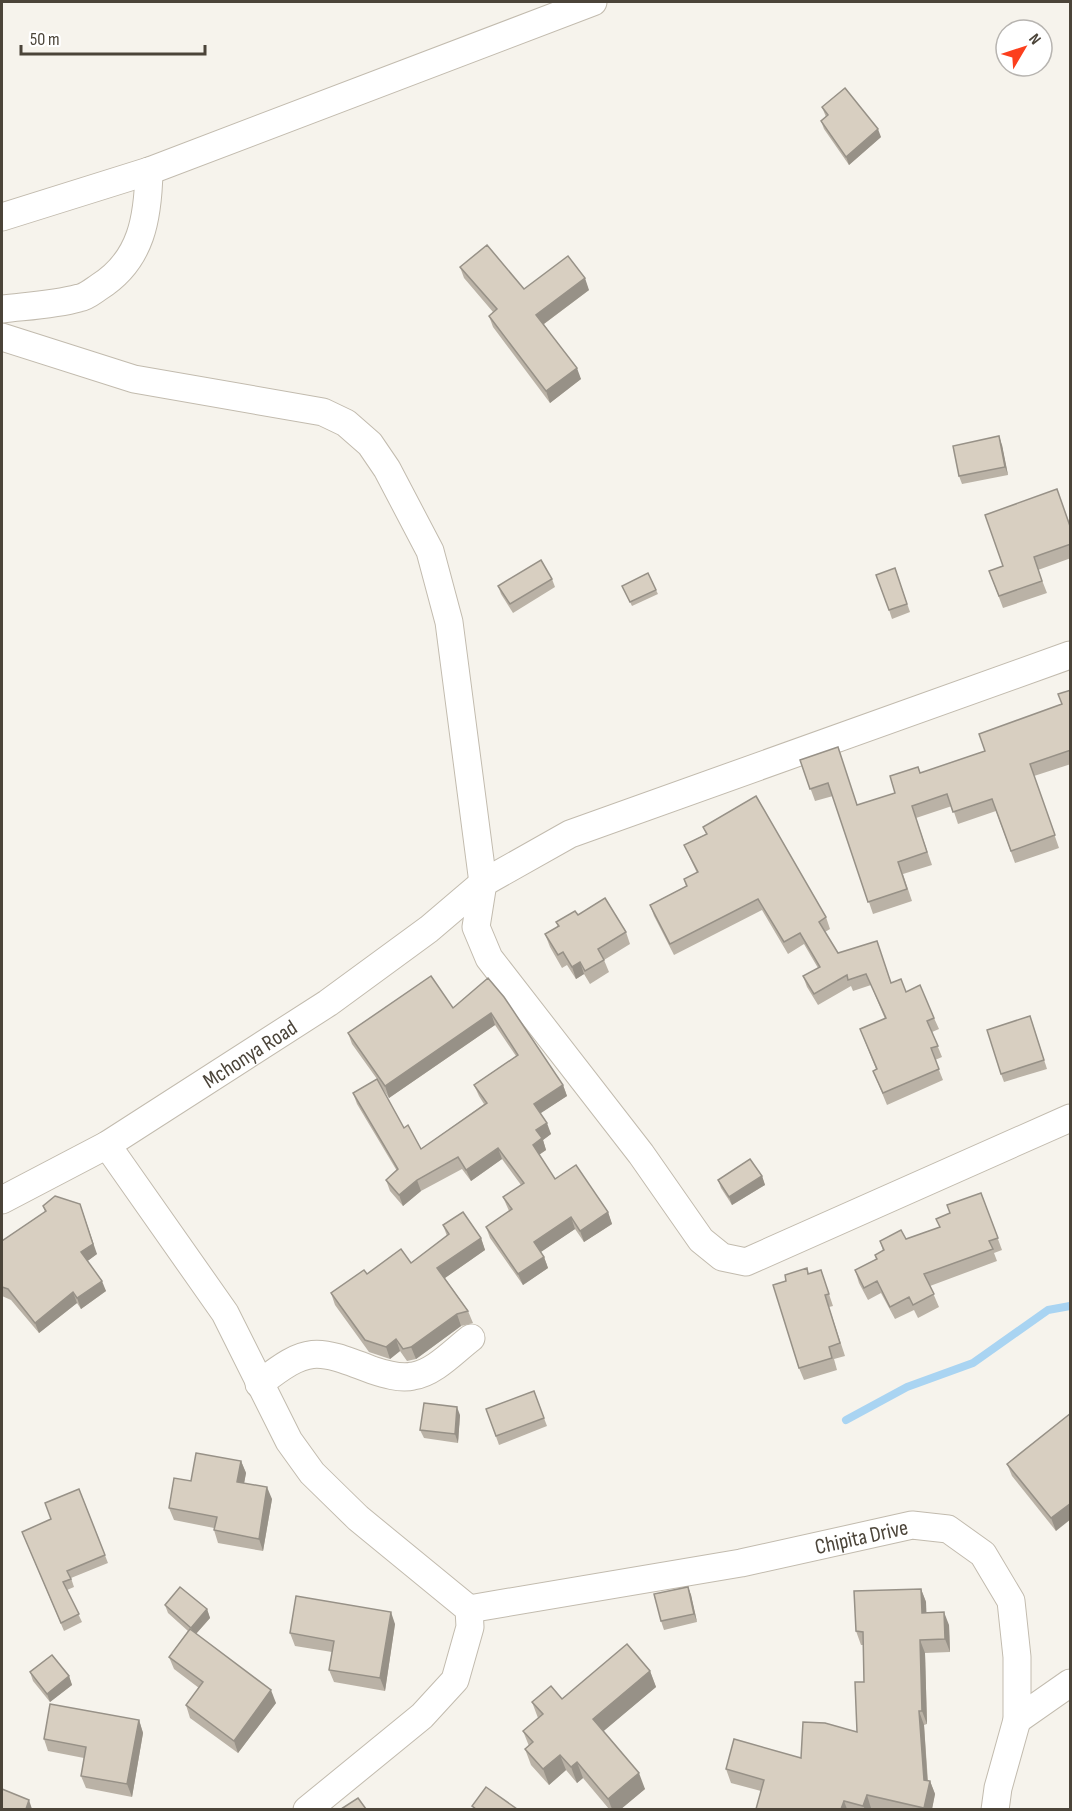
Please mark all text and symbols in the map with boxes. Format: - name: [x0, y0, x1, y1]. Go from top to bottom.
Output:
- scale bar: [21, 18, 206, 56]
- north arrow: [994, 18, 1054, 78]
- text: 50 m: [30, 29, 60, 50]
- text: N: [1024, 30, 1045, 49]
- street label: Mchonya Road: [198, 1014, 303, 1095]
- street label: Chipita Drive: [813, 1514, 911, 1561]

